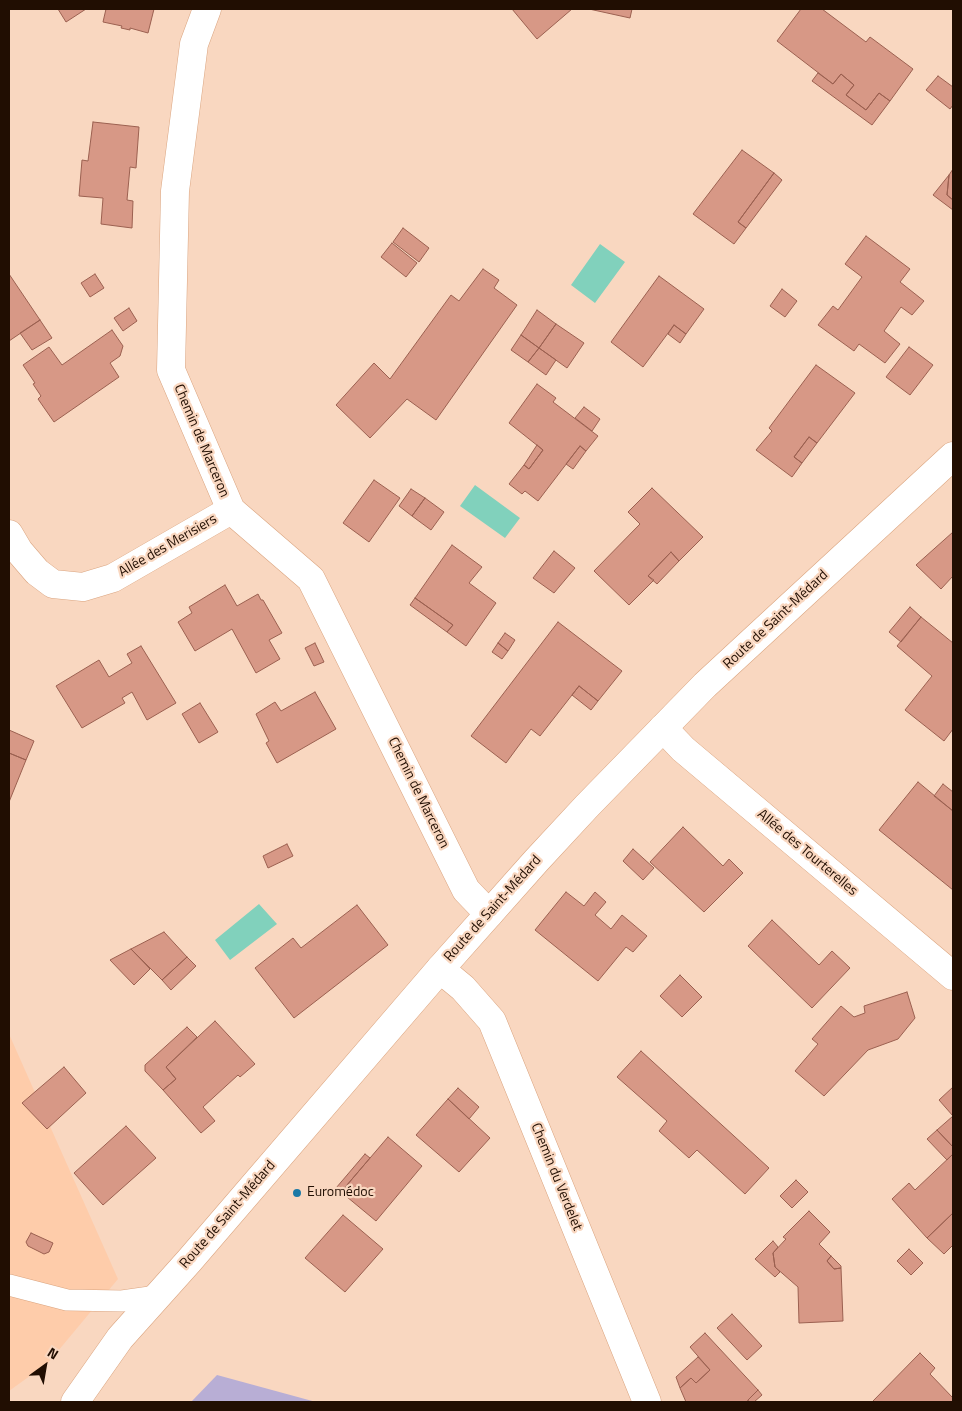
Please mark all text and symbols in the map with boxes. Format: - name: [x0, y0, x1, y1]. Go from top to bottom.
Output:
- street label: Chemin de Marceron: [170, 382, 232, 500]
- street label: Allée des Merisiers: [116, 511, 220, 581]
- street label: Route de Saint-Médard: [720, 567, 832, 673]
- street label: Chemin de Marceron: [384, 735, 452, 851]
- street label: Allée des Tourterelles: [753, 806, 861, 900]
- street label: Route de Saint-Médard: [441, 852, 545, 966]
- street label: Chemin du Verdelet: [527, 1121, 585, 1233]
- street label: Route de Saint-Médard: [177, 1158, 279, 1272]
- place label: Euromédoc: [307, 1185, 374, 1201]
- marker: Euromédoc: [291, 1187, 303, 1199]
- north arrow: [20, 1341, 70, 1391]
- text: N: [44, 1341, 63, 1364]

